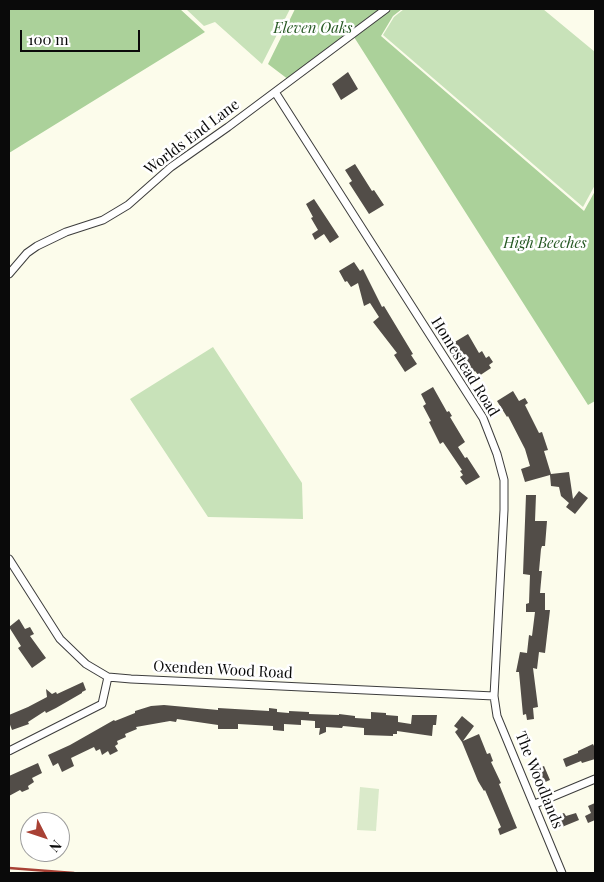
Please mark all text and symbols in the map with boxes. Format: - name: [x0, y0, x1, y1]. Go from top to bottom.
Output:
- park label: Eleven Oaks: [274, 19, 352, 37]
- scale bar: [22, 20, 142, 52]
- text: 100 m: [28, 29, 69, 49]
- street label: Worlds End Lane: [141, 96, 243, 178]
- park label: High Beeches: [503, 234, 587, 252]
- street label: Homestead Road: [427, 314, 503, 420]
- street label: Oxenden Wood Road: [153, 657, 293, 683]
- street label: The Woodlands: [511, 729, 567, 831]
- north arrow: [20, 812, 70, 862]
- text: N: [45, 836, 66, 857]

